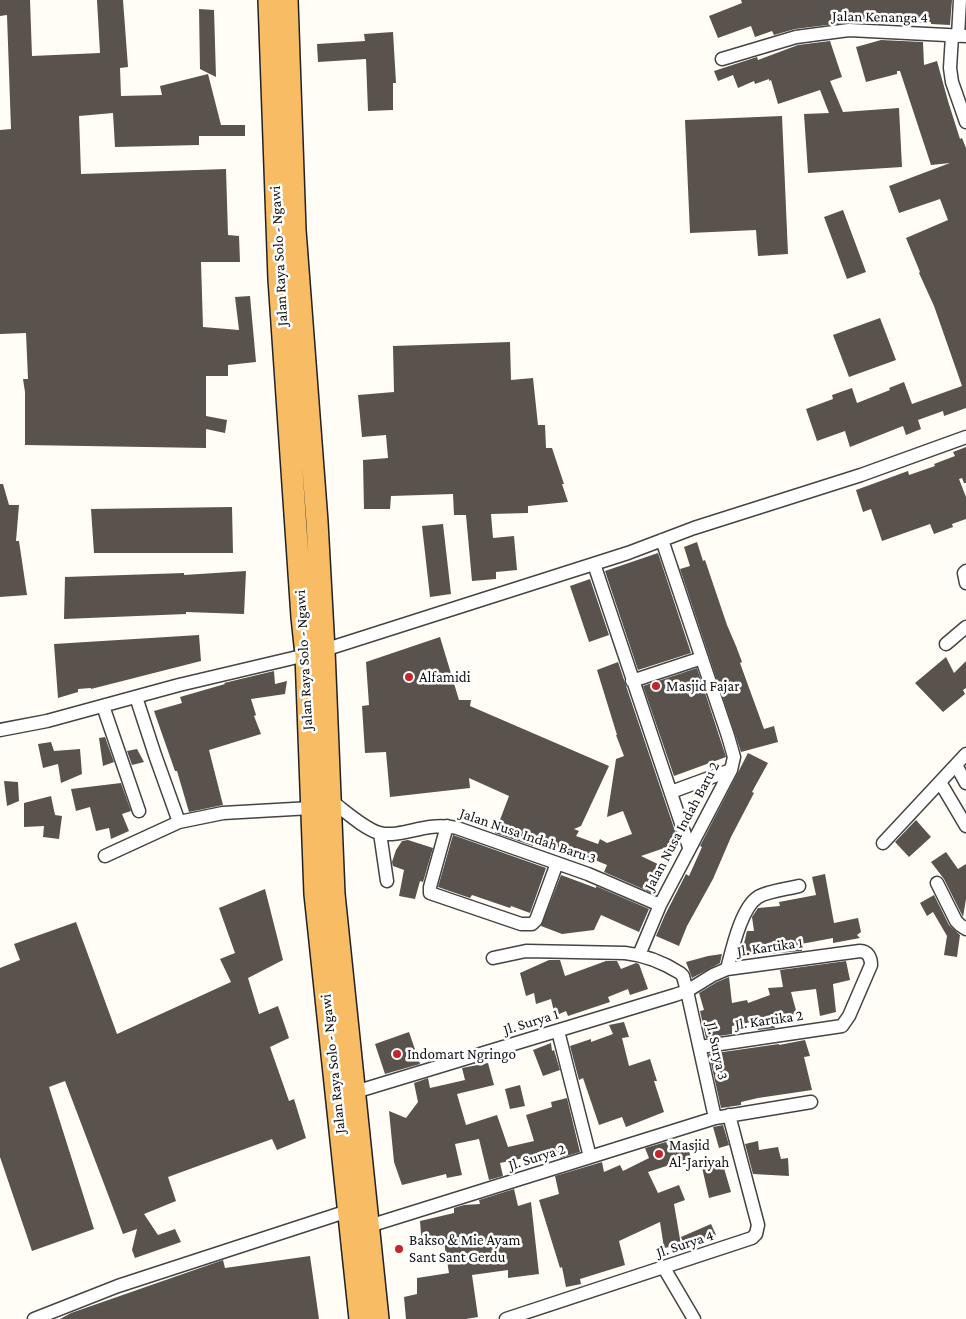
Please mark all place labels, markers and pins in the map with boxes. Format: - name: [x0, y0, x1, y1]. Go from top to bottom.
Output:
- place label: Alfamidi: [419, 668, 471, 686]
- marker: Alfamidi: [403, 671, 415, 683]
- place label: Masjid Fajar: [666, 677, 740, 695]
- marker: Masjid Fajar: [650, 680, 662, 692]
- place label: Indomart Ngringo: [407, 1045, 516, 1063]
- marker: Indomart Ngringo: [391, 1048, 403, 1060]
- place label: Masjid Al-Jariyah: [669, 1136, 729, 1171]
- marker: Masjid Al-Jariyah: [653, 1148, 665, 1160]
- place label: Bakso & Mie Ayam Sant Sant Gerdu: [409, 1231, 520, 1266]
- marker: Bakso & Mie Ayam Sant Sant Gerdu: [393, 1243, 405, 1255]

